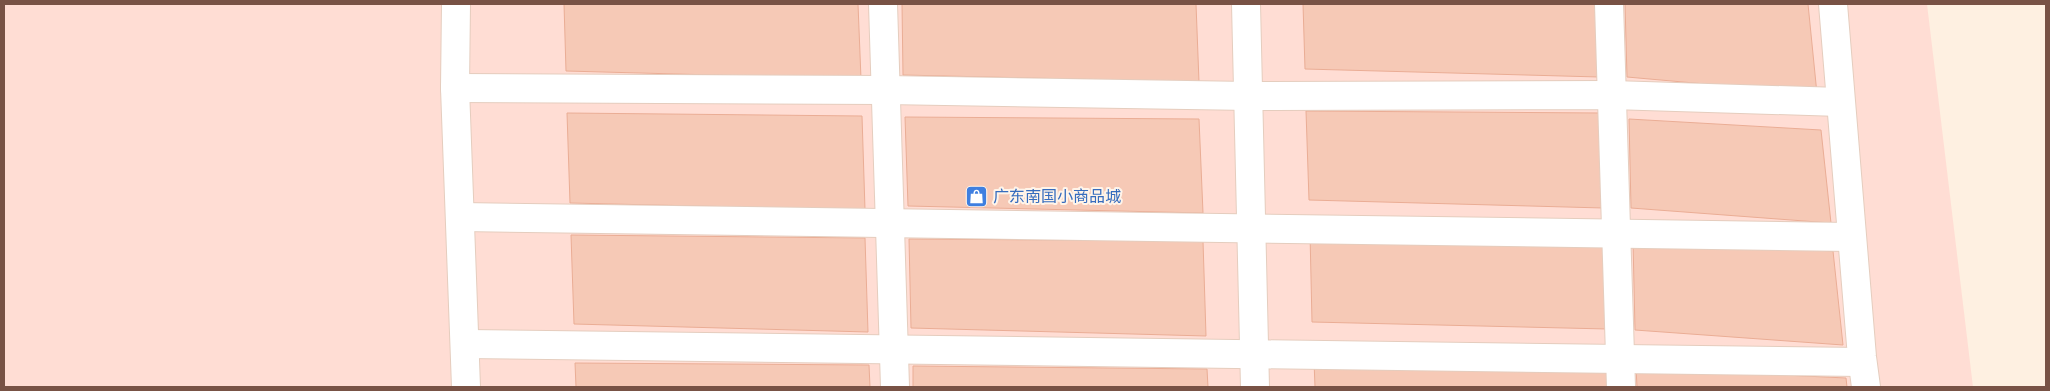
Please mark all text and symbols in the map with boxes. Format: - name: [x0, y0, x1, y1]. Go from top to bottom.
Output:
- shop icon: 广东南国小商品城: [965, 184, 989, 208]
- place label: 广东南国小商品城: [993, 188, 1121, 205]

